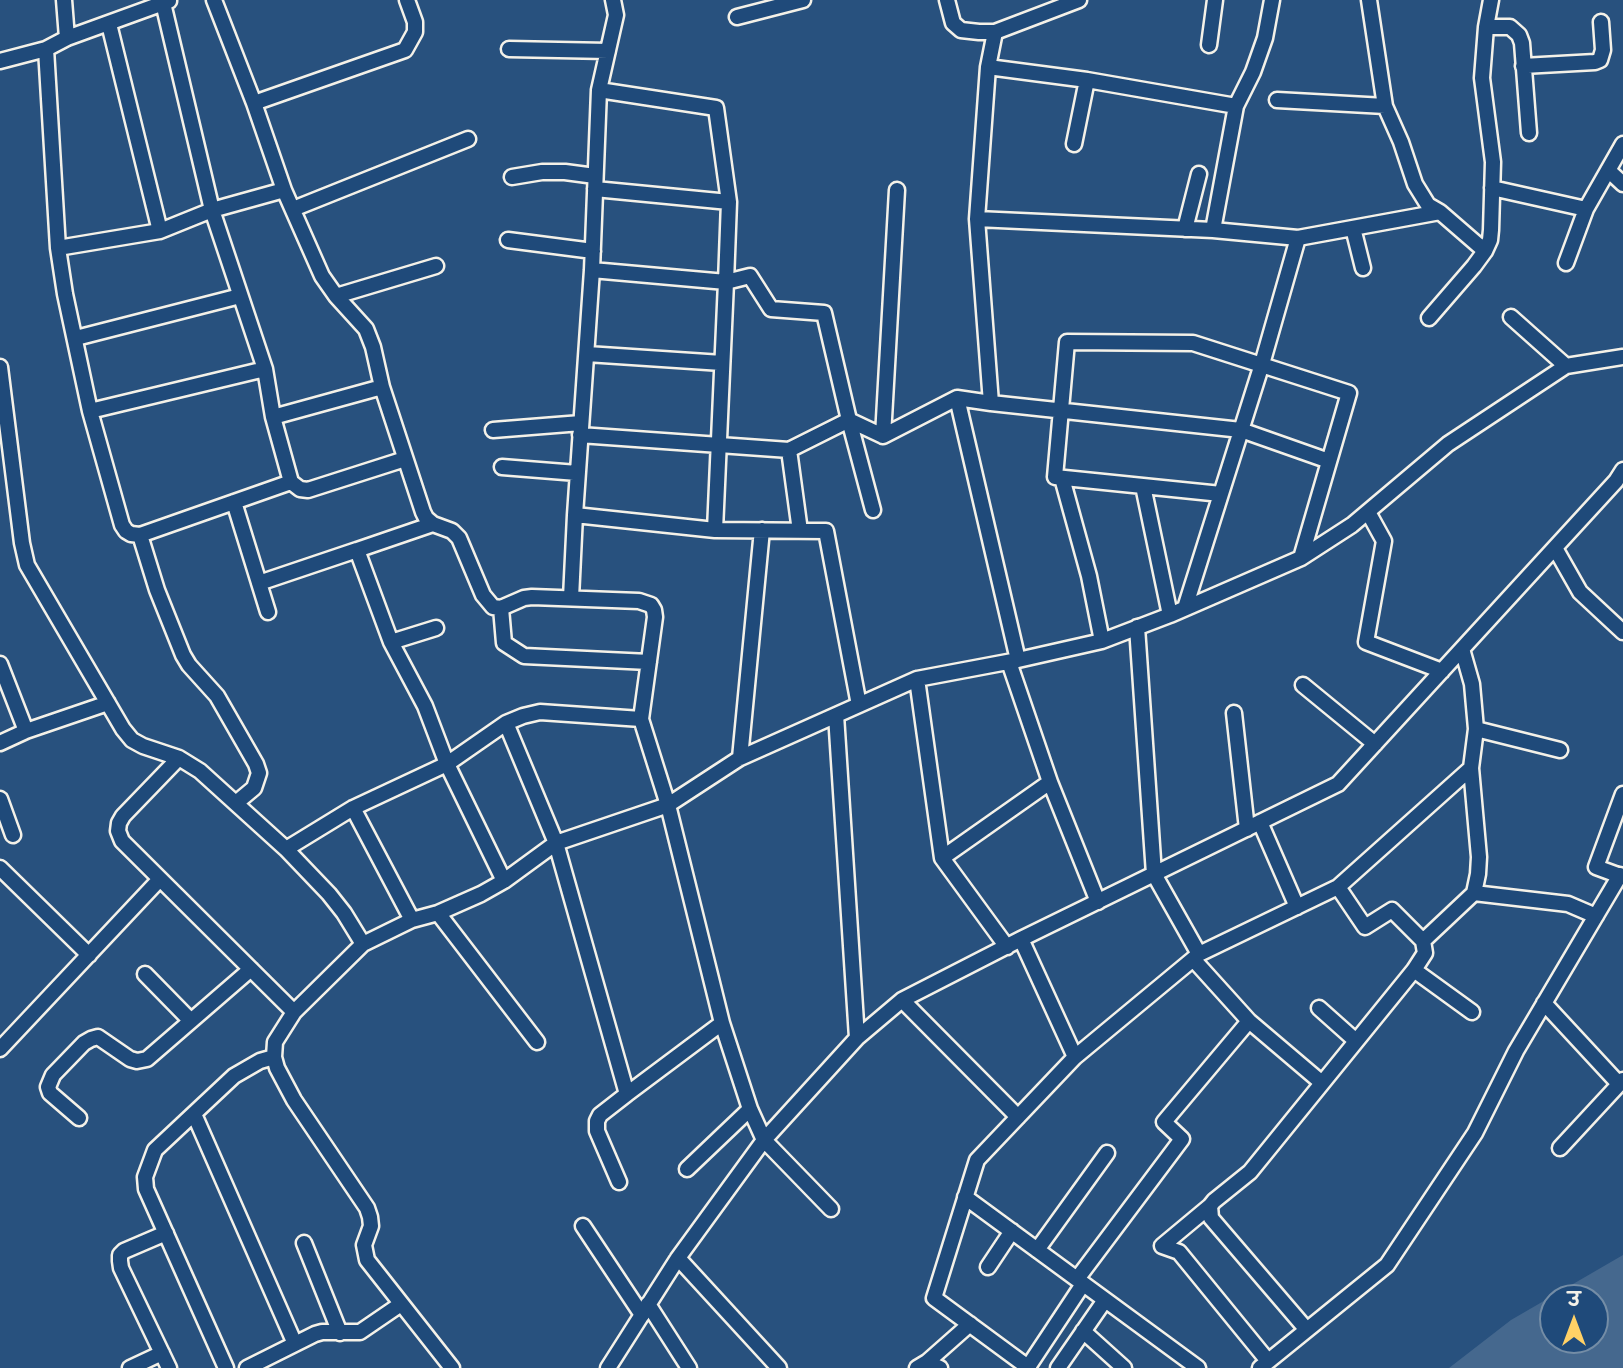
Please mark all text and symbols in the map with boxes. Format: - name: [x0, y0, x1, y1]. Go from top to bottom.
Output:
- north arrow: [1539, 1284, 1609, 1354]
- text: उ: [1568, 1288, 1580, 1312]

